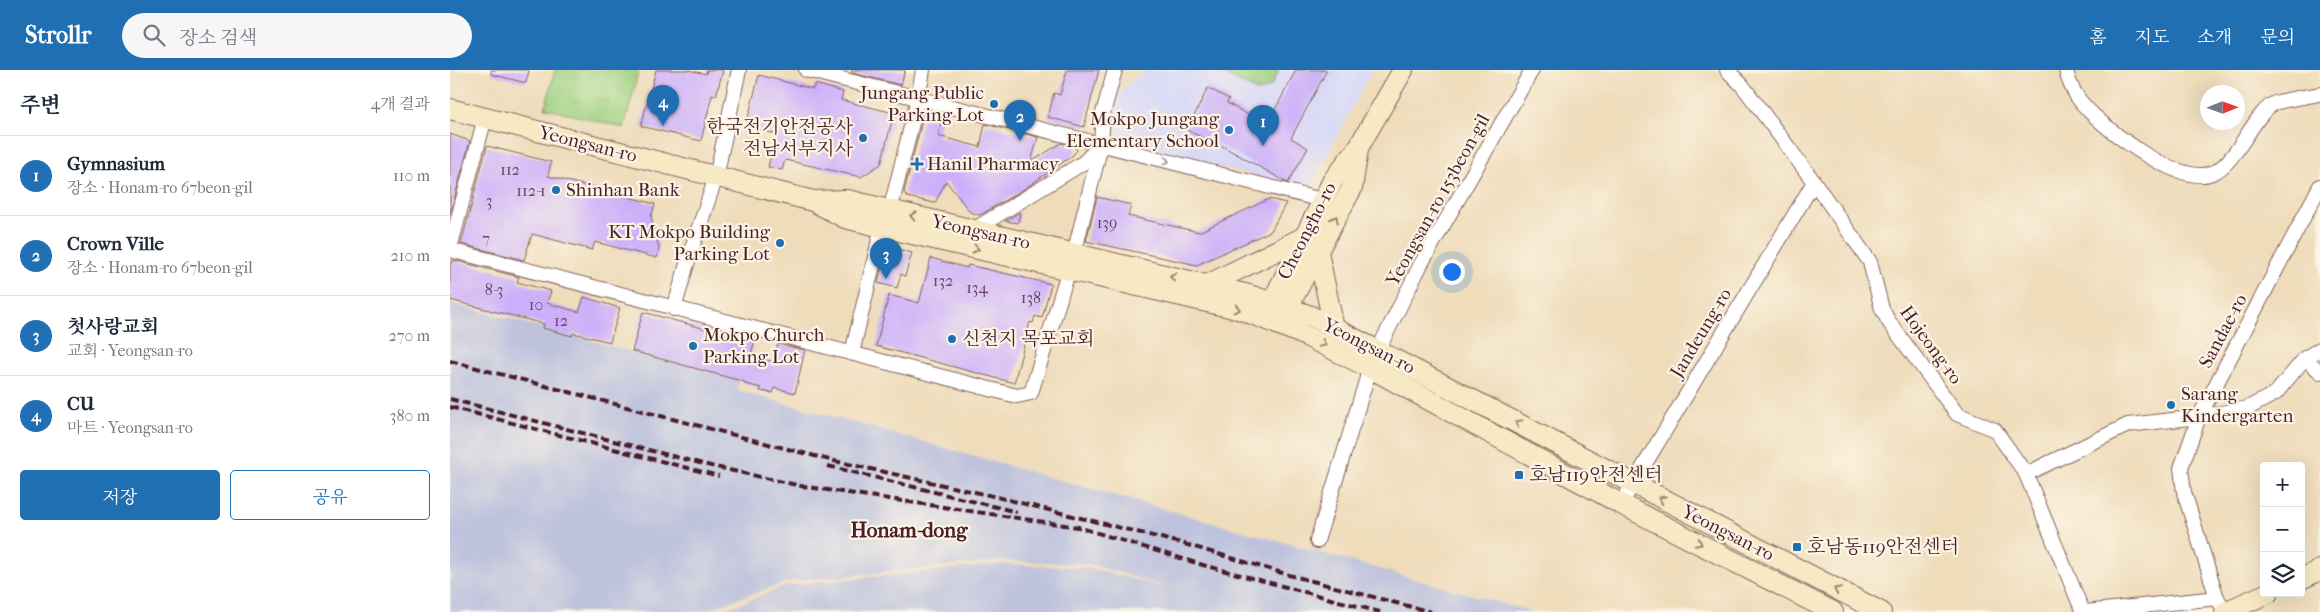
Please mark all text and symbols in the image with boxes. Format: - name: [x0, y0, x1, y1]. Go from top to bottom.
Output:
- search box: [122, 13, 472, 58]
- text: Strollr: [25, 21, 92, 49]
- icon: search: [140, 21, 168, 49]
- text: 장소 검색: [180, 27, 257, 49]
- text: 홈: [2089, 27, 2107, 48]
- text: 지도: [2135, 27, 2169, 48]
- text: 소개: [2197, 27, 2232, 48]
- text: 문의: [2260, 27, 2295, 48]
- place label: Jungang Public Parking Lot: [858, 82, 984, 126]
- pin: 4: [647, 85, 679, 126]
- north arrow: [2200, 85, 2245, 130]
- text: 주변: [20, 93, 61, 117]
- text: 4개 결과: [371, 94, 430, 113]
- marker: Jungang Public Parking Lot: [988, 98, 1000, 110]
- pin: 2: [1004, 100, 1036, 141]
- pin: 1: [1247, 105, 1279, 146]
- place label: Mokpo Jungang Elementary School: [1066, 108, 1220, 152]
- street label: Yeongsan-ro 153beon-gil: [1381, 110, 1495, 291]
- place label: 한국전기안전공사 전남서부지사: [706, 116, 854, 160]
- street label: Yeongsan-ro: [536, 121, 640, 167]
- marker: Mokpo Jungang Elementary School: [1223, 124, 1235, 136]
- marker: 한국전기안전공사 전남서부지사: [857, 132, 869, 144]
- text: Gymnasium: [67, 153, 165, 175]
- place label: Hanil Pharmacy: [927, 153, 1060, 175]
- one-way arrow: [1161, 155, 1170, 166]
- marker: Hanil Pharmacy: [911, 158, 923, 170]
- house number: 112: [500, 160, 520, 179]
- text: 1: [33, 166, 39, 185]
- text: 110 m: [393, 166, 430, 185]
- text: 장소 · Honam-ro 67beon-gil: [67, 178, 253, 197]
- street label: Cheongho-ro: [1273, 178, 1341, 283]
- place label: Shinhan Bank: [566, 179, 680, 201]
- house number: 112-1: [516, 181, 546, 200]
- marker: Shinhan Bank: [550, 184, 562, 196]
- house number: 3: [486, 191, 492, 210]
- street label: Yeongsan-ro: [928, 210, 1033, 254]
- one-way arrow: [908, 211, 917, 222]
- house number: 139: [1097, 213, 1117, 232]
- one-way arrow: [1329, 215, 1339, 224]
- place label: KT Mokpo Building Parking Lot: [608, 221, 771, 265]
- house number: 7: [482, 229, 490, 248]
- text: Crown Ville: [67, 233, 164, 255]
- marker: KT Mokpo Building Parking Lot: [774, 237, 786, 249]
- pin: 3: [870, 238, 902, 279]
- one-way arrow: [972, 243, 981, 253]
- text: 2: [32, 246, 40, 265]
- text: 210 m: [391, 246, 430, 265]
- text: 장소 · Honam-ro 67beon-gil: [67, 258, 253, 277]
- your location: [1439, 259, 1465, 285]
- house number: 132: [933, 271, 953, 290]
- one-way arrow: [1169, 272, 1178, 283]
- house number: 134: [966, 278, 988, 297]
- house number: 8-3: [485, 280, 503, 299]
- street label: Jandeung-ro: [1665, 284, 1737, 384]
- house number: 138: [1021, 288, 1041, 307]
- street label: Sandae-ro: [2194, 290, 2252, 372]
- house number: 10: [529, 295, 543, 314]
- street label: Hojeong-ro: [1895, 301, 1967, 389]
- one-way arrow: [1232, 304, 1240, 314]
- house number: 12: [554, 311, 568, 330]
- street label: Yeongsan-ro: [1318, 313, 1419, 379]
- text: 첫사랑교회: [67, 316, 159, 338]
- place label: Mokpo Church Parking Lot: [703, 324, 825, 368]
- text: 3: [33, 326, 39, 345]
- text: 270 m: [389, 326, 430, 345]
- place label: 신천지 목포교회: [962, 328, 1095, 350]
- marker: 신천지 목포교회: [946, 333, 958, 345]
- one-way arrow: [1318, 338, 1327, 348]
- marker: Mokpo Church Parking Lot: [687, 340, 699, 352]
- text: 교회 · Yeongsan-ro: [67, 341, 193, 360]
- place label: Sarang Kindergarten: [2181, 383, 2293, 427]
- text: CU: [67, 393, 95, 415]
- marker: Sarang Kindergarten: [2165, 399, 2177, 411]
- text: 4: [31, 406, 41, 425]
- text: 380 m: [390, 406, 430, 425]
- text: 마트 · Yeongsan-ro: [67, 418, 193, 437]
- one-way arrow: [1514, 419, 1523, 429]
- map controls: [2260, 462, 2305, 597]
- button: +: [2260, 462, 2305, 507]
- place label: 호남119안전센터: [1529, 464, 1663, 486]
- marker: 호남119안전센터: [1513, 469, 1525, 481]
- button: 저장: [20, 470, 220, 520]
- button: 공유: [230, 470, 430, 520]
- one-way arrow: [1658, 495, 1667, 505]
- street label: Yeongsan-ro: [1677, 500, 1778, 566]
- button: −: [2260, 507, 2305, 552]
- district label: Honam-dong: [850, 518, 968, 542]
- place label: 호남동119안전센터: [1807, 536, 1959, 558]
- one-way arrow: [1694, 537, 1703, 547]
- marker: 호남동119안전센터: [1791, 541, 1803, 553]
- button: layers: [2260, 552, 2305, 597]
- one-way arrow: [1833, 586, 1842, 596]

